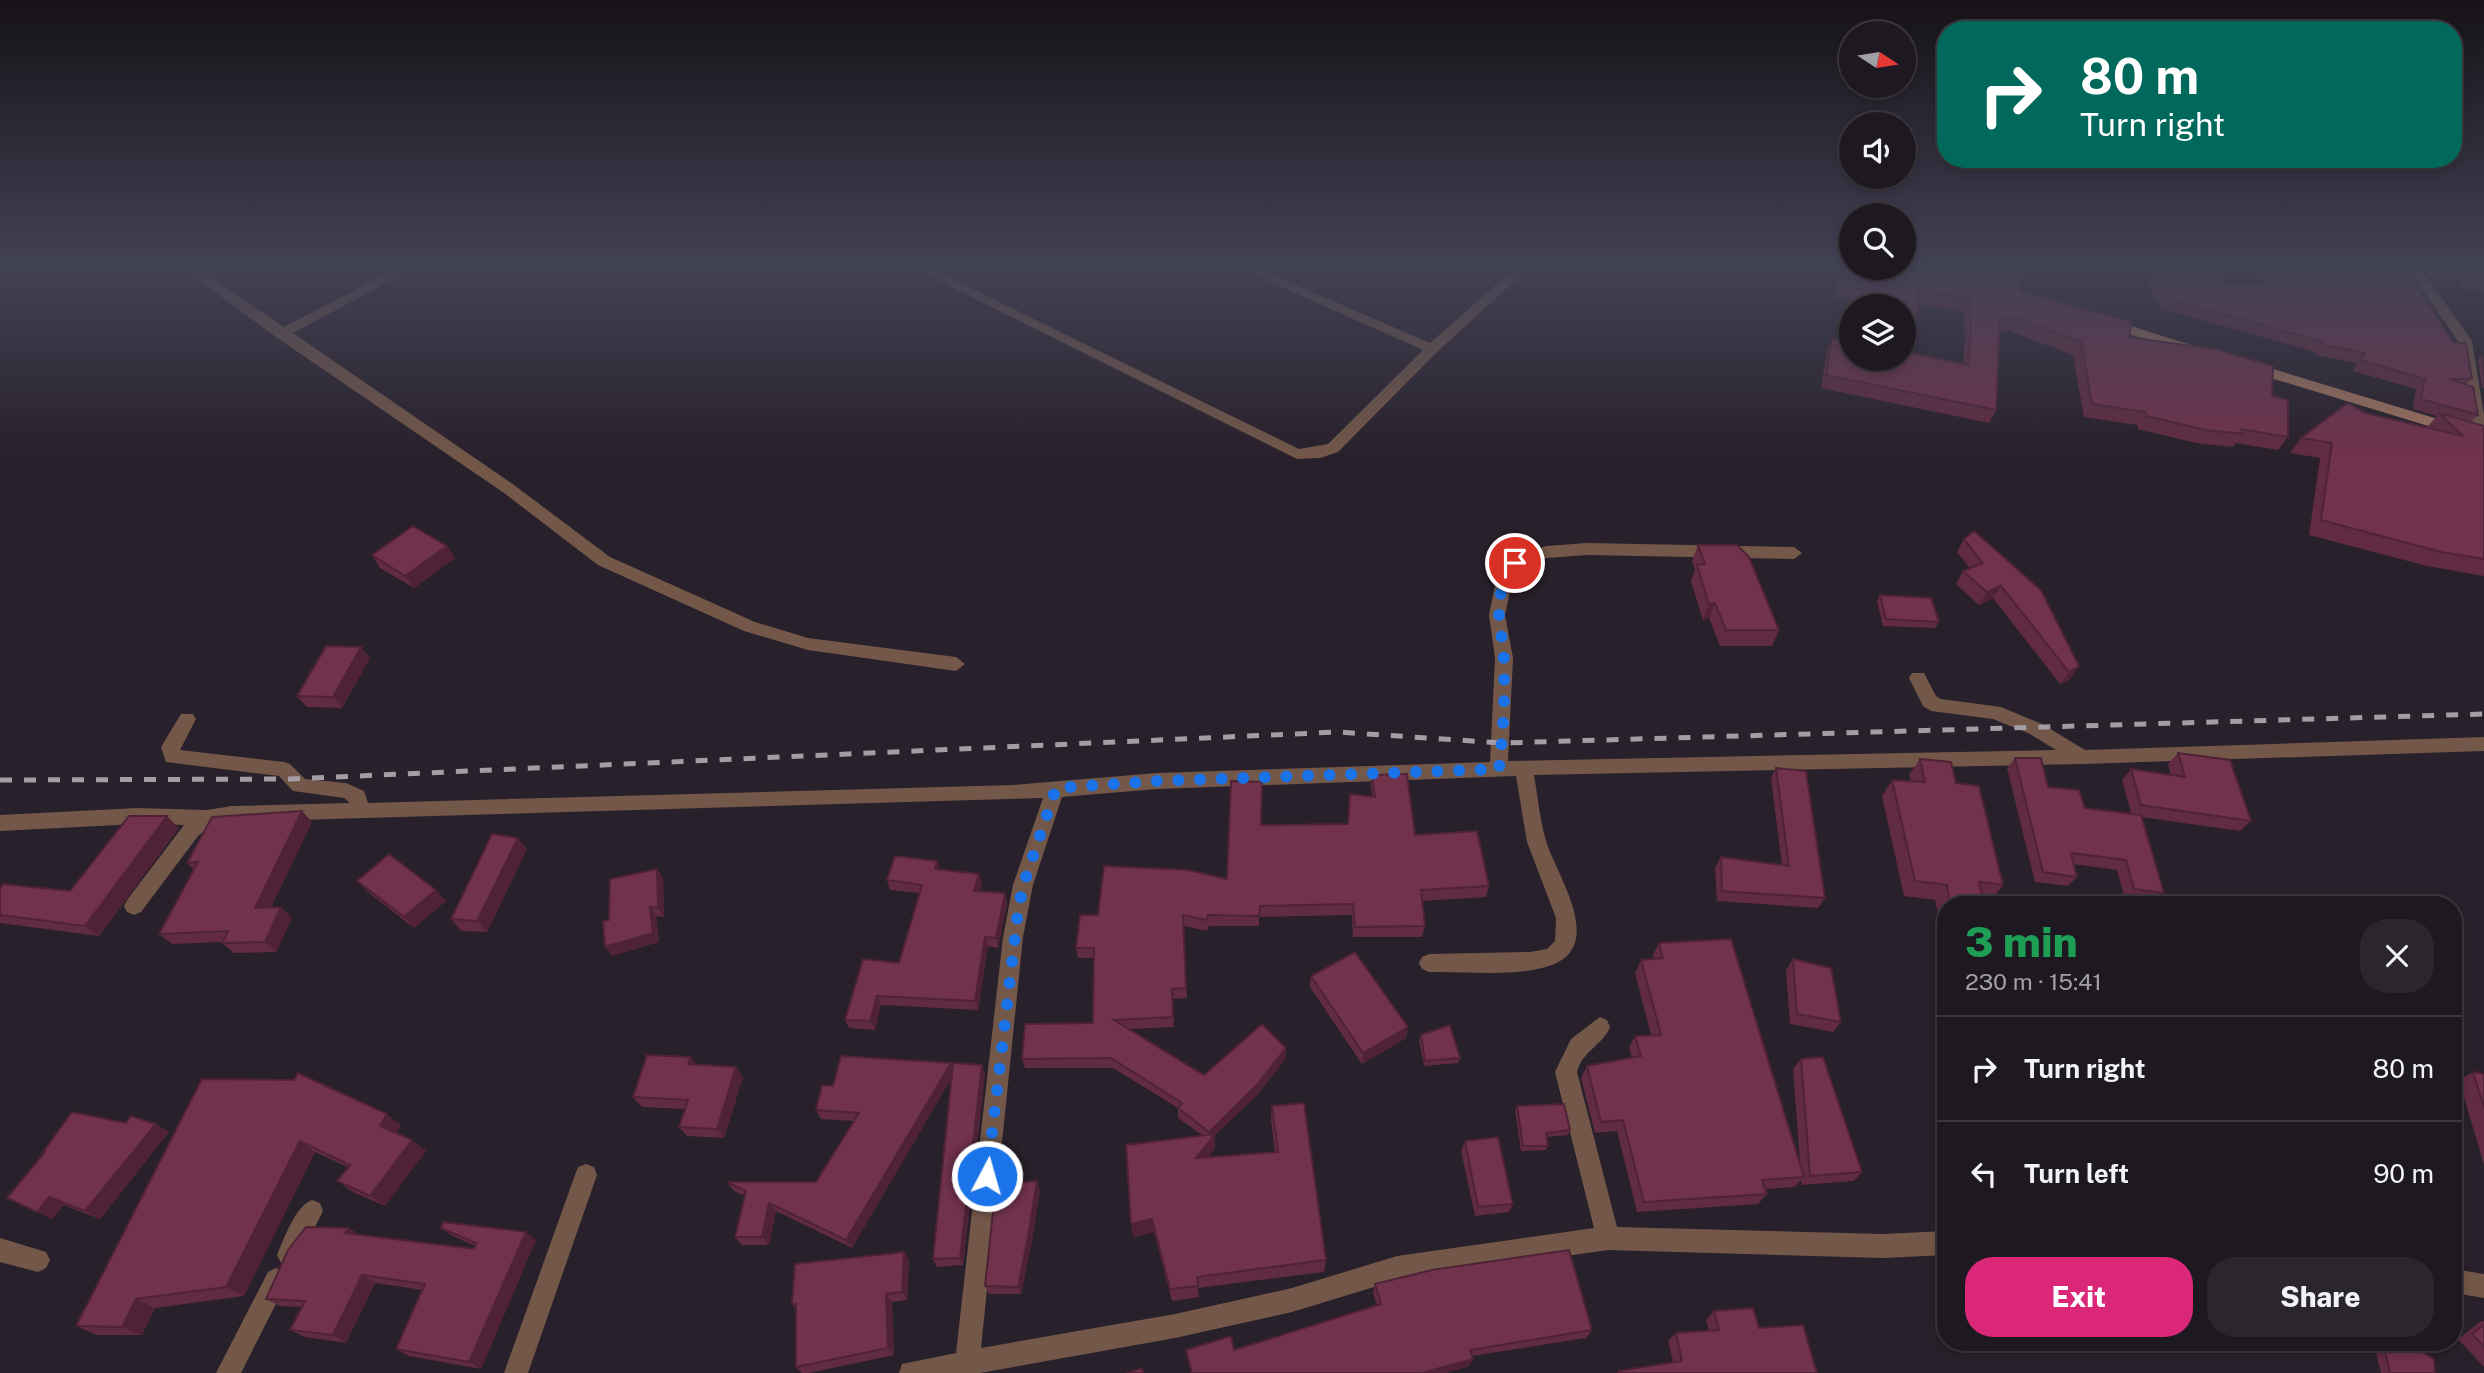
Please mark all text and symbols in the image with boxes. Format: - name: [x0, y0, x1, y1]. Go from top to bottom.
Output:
- north arrow: [1839, 21, 1916, 98]
- map controls: [1839, 21, 1916, 371]
- text: 80 m: [2080, 47, 2199, 105]
- icon: right: [1965, 49, 2056, 140]
- text: Turn right: [2080, 106, 2225, 143]
- button: sound: [1839, 112, 1916, 189]
- button: search: [1839, 203, 1916, 280]
- button: layers: [1839, 294, 1916, 371]
- pin: [1485, 533, 1545, 593]
- icon: arrive: [1496, 544, 1534, 582]
- text: 3 min: [1965, 917, 2078, 966]
- button: close: [2360, 919, 2434, 993]
- text: 230 m · 15:41: [1965, 968, 2102, 995]
- icon: right: [1965, 1050, 2003, 1088]
- text: Turn right: [2024, 1053, 2146, 1084]
- text: 80 m: [2373, 1053, 2434, 1084]
- position arrow: [950, 1139, 1024, 1213]
- icon: left: [1965, 1155, 2003, 1193]
- text: Turn left: [2024, 1158, 2129, 1189]
- text: 90 m: [2373, 1158, 2434, 1189]
- button: Exit: [1965, 1257, 2193, 1337]
- button: Share: [2207, 1257, 2434, 1337]

